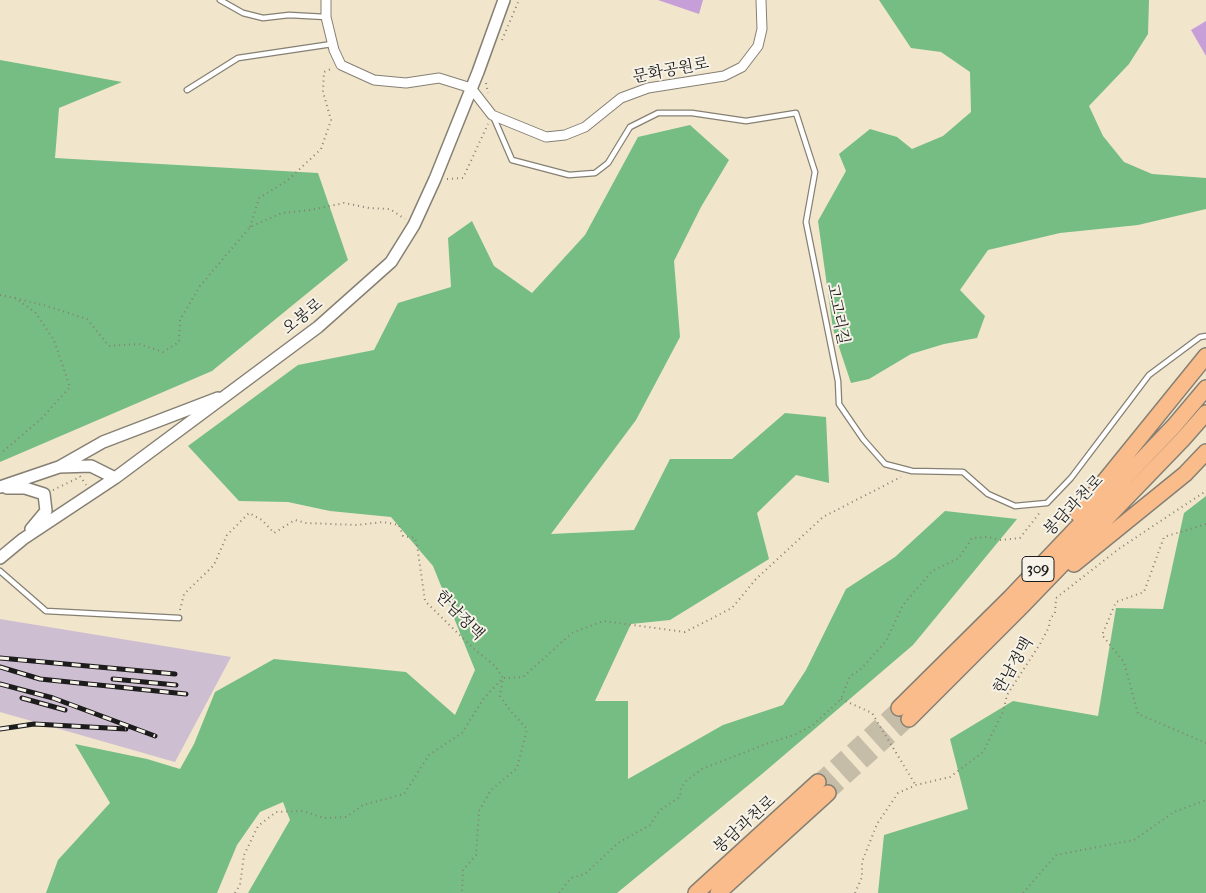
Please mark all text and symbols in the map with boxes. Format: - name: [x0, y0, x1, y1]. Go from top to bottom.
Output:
- street label: 문화공원로: [631, 54, 711, 88]
- street label: 고고리길: [822, 282, 852, 346]
- street label: 오봉로: [279, 295, 327, 339]
- street label: 봉담과천로: [1040, 472, 1108, 540]
- road number: 309: [1022, 556, 1054, 582]
- street label: 한남정맥: [431, 587, 487, 645]
- street label: 한남정맥: [990, 634, 1038, 698]
- street label: 봉담과천로: [710, 792, 780, 858]

